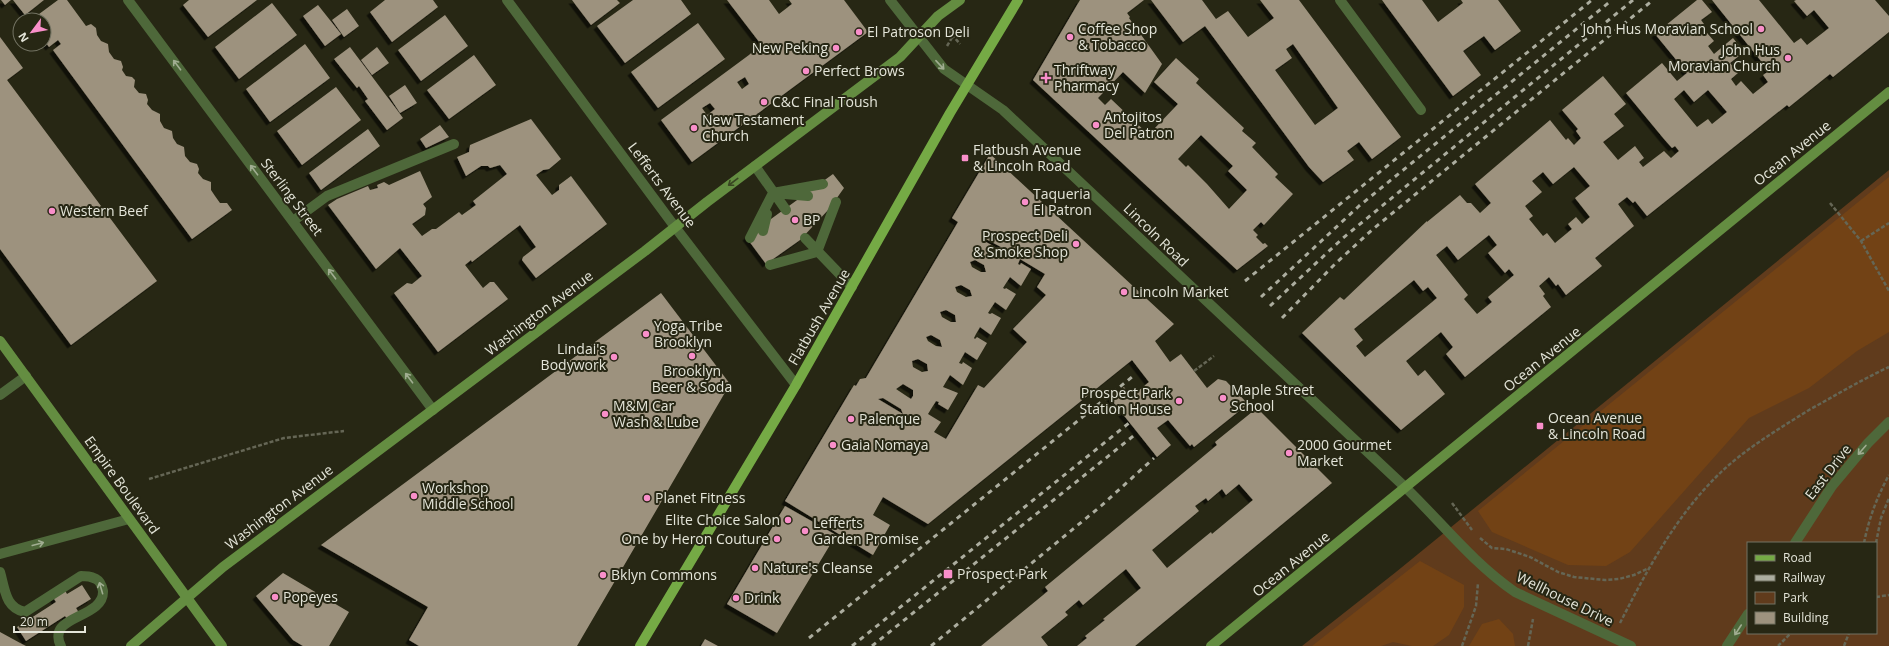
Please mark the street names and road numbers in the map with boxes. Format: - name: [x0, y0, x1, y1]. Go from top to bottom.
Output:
- street label: Ocean Avenue: [1749, 116, 1834, 190]
- street label: Lefferts Avenue: [624, 138, 701, 231]
- street label: Sterling Street: [257, 154, 328, 239]
- street label: Lincoln Road: [1120, 199, 1193, 271]
- street label: Flatbush Avenue: [783, 265, 854, 368]
- street label: Washington Avenue: [481, 266, 596, 359]
- street label: Ocean Avenue: [1499, 322, 1584, 396]
- street label: Empire Boulevard: [80, 432, 164, 537]
- street label: East Drive: [1800, 440, 1855, 503]
- street label: Washington Avenue: [221, 460, 336, 553]
- street label: Ocean Avenue: [1248, 527, 1333, 601]
- street label: Wellhouse Drive: [1513, 567, 1617, 630]

